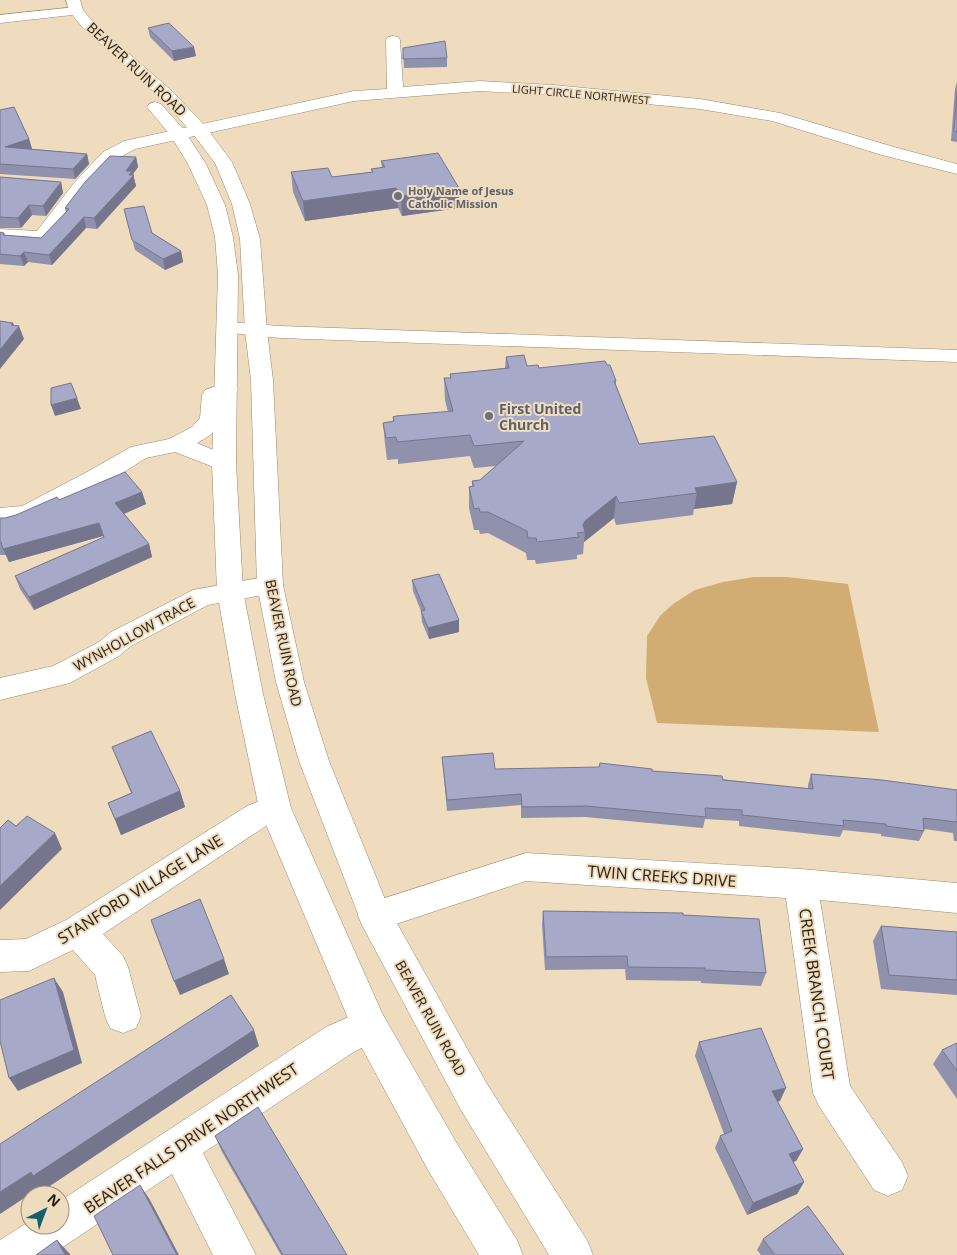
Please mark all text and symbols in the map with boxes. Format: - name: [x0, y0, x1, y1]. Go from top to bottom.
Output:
- street label: BEAVER RUIN ROAD: [83, 18, 191, 120]
- street label: LIGHT CIRCLE NORTHWEST: [511, 80, 651, 108]
- place label: Holy Name of Jesus Catholic Mission: [408, 183, 514, 211]
- marker: Holy Name of Jesus Catholic Mission: [392, 190, 404, 202]
- place label: First United Church: [499, 399, 581, 434]
- marker: First United Church: [483, 410, 495, 422]
- street label: BEAVER RUIN ROAD: [261, 578, 307, 708]
- street label: WYNHOLLOW TRACE: [70, 593, 198, 675]
- street label: STANFORD VILLAGE LANE: [53, 829, 227, 949]
- street label: TWIN CREEKS DRIVE: [587, 860, 737, 892]
- street label: CREEK BRANCH COURT: [794, 907, 840, 1081]
- street label: BEAVER RUIN ROAD: [391, 957, 471, 1079]
- street label: BEAVER FALLS DRIVE NORTHWEST: [79, 1058, 303, 1218]
- north arrow: [20, 1185, 70, 1235]
- text: N: [43, 1189, 65, 1211]

